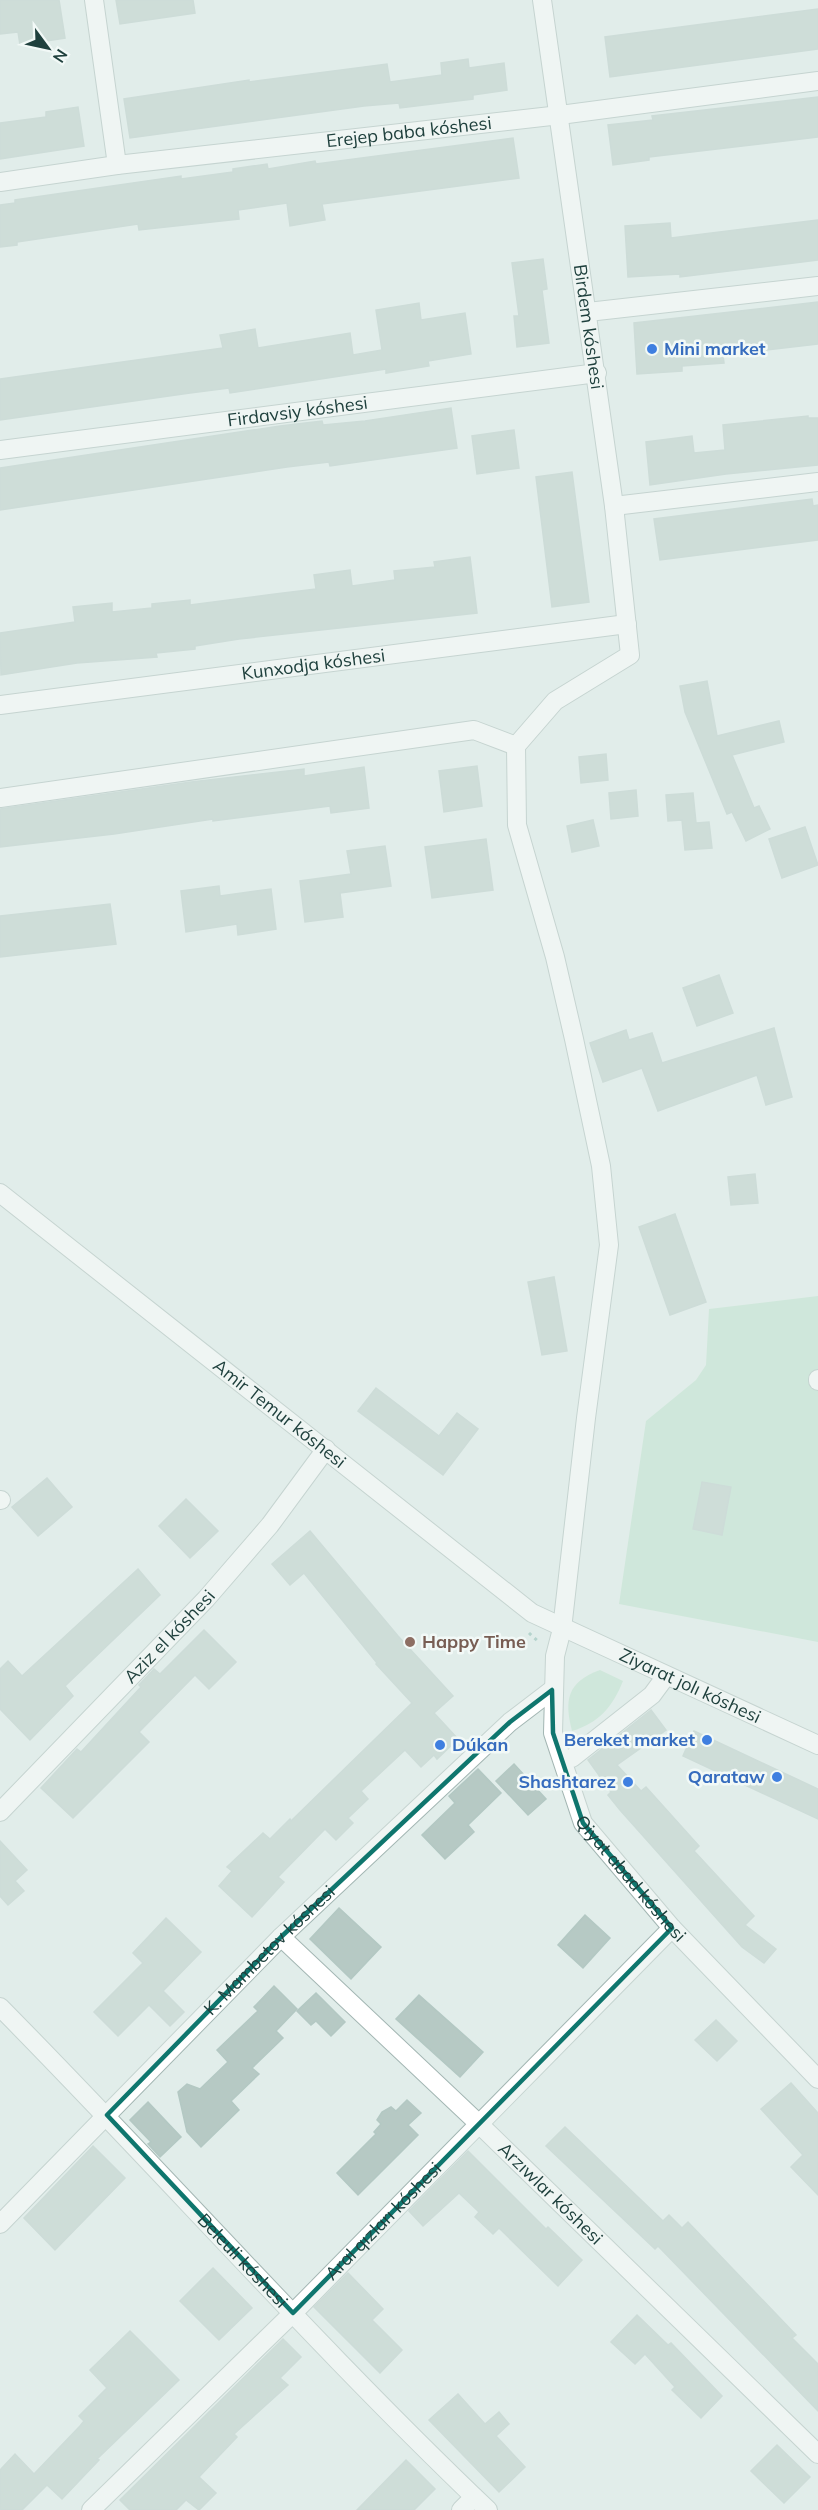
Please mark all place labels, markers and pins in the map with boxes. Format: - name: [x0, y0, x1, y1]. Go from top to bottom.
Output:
- place label: Mini market: [664, 337, 766, 360]
- marker: Mini market: [645, 342, 659, 356]
- place label: Happy Time: [422, 1630, 526, 1653]
- marker: Happy Time: [403, 1635, 417, 1649]
- place label: Bereket market: [564, 1728, 695, 1751]
- place label: Dúkan: [452, 1733, 508, 1756]
- marker: Bereket market: [700, 1733, 714, 1747]
- marker: Dúkan: [433, 1738, 447, 1752]
- place label: Qarataw: [688, 1765, 765, 1788]
- place label: Shashtarez: [518, 1770, 616, 1793]
- marker: Qarataw: [770, 1770, 784, 1784]
- marker: Shashtarez: [621, 1775, 635, 1789]

